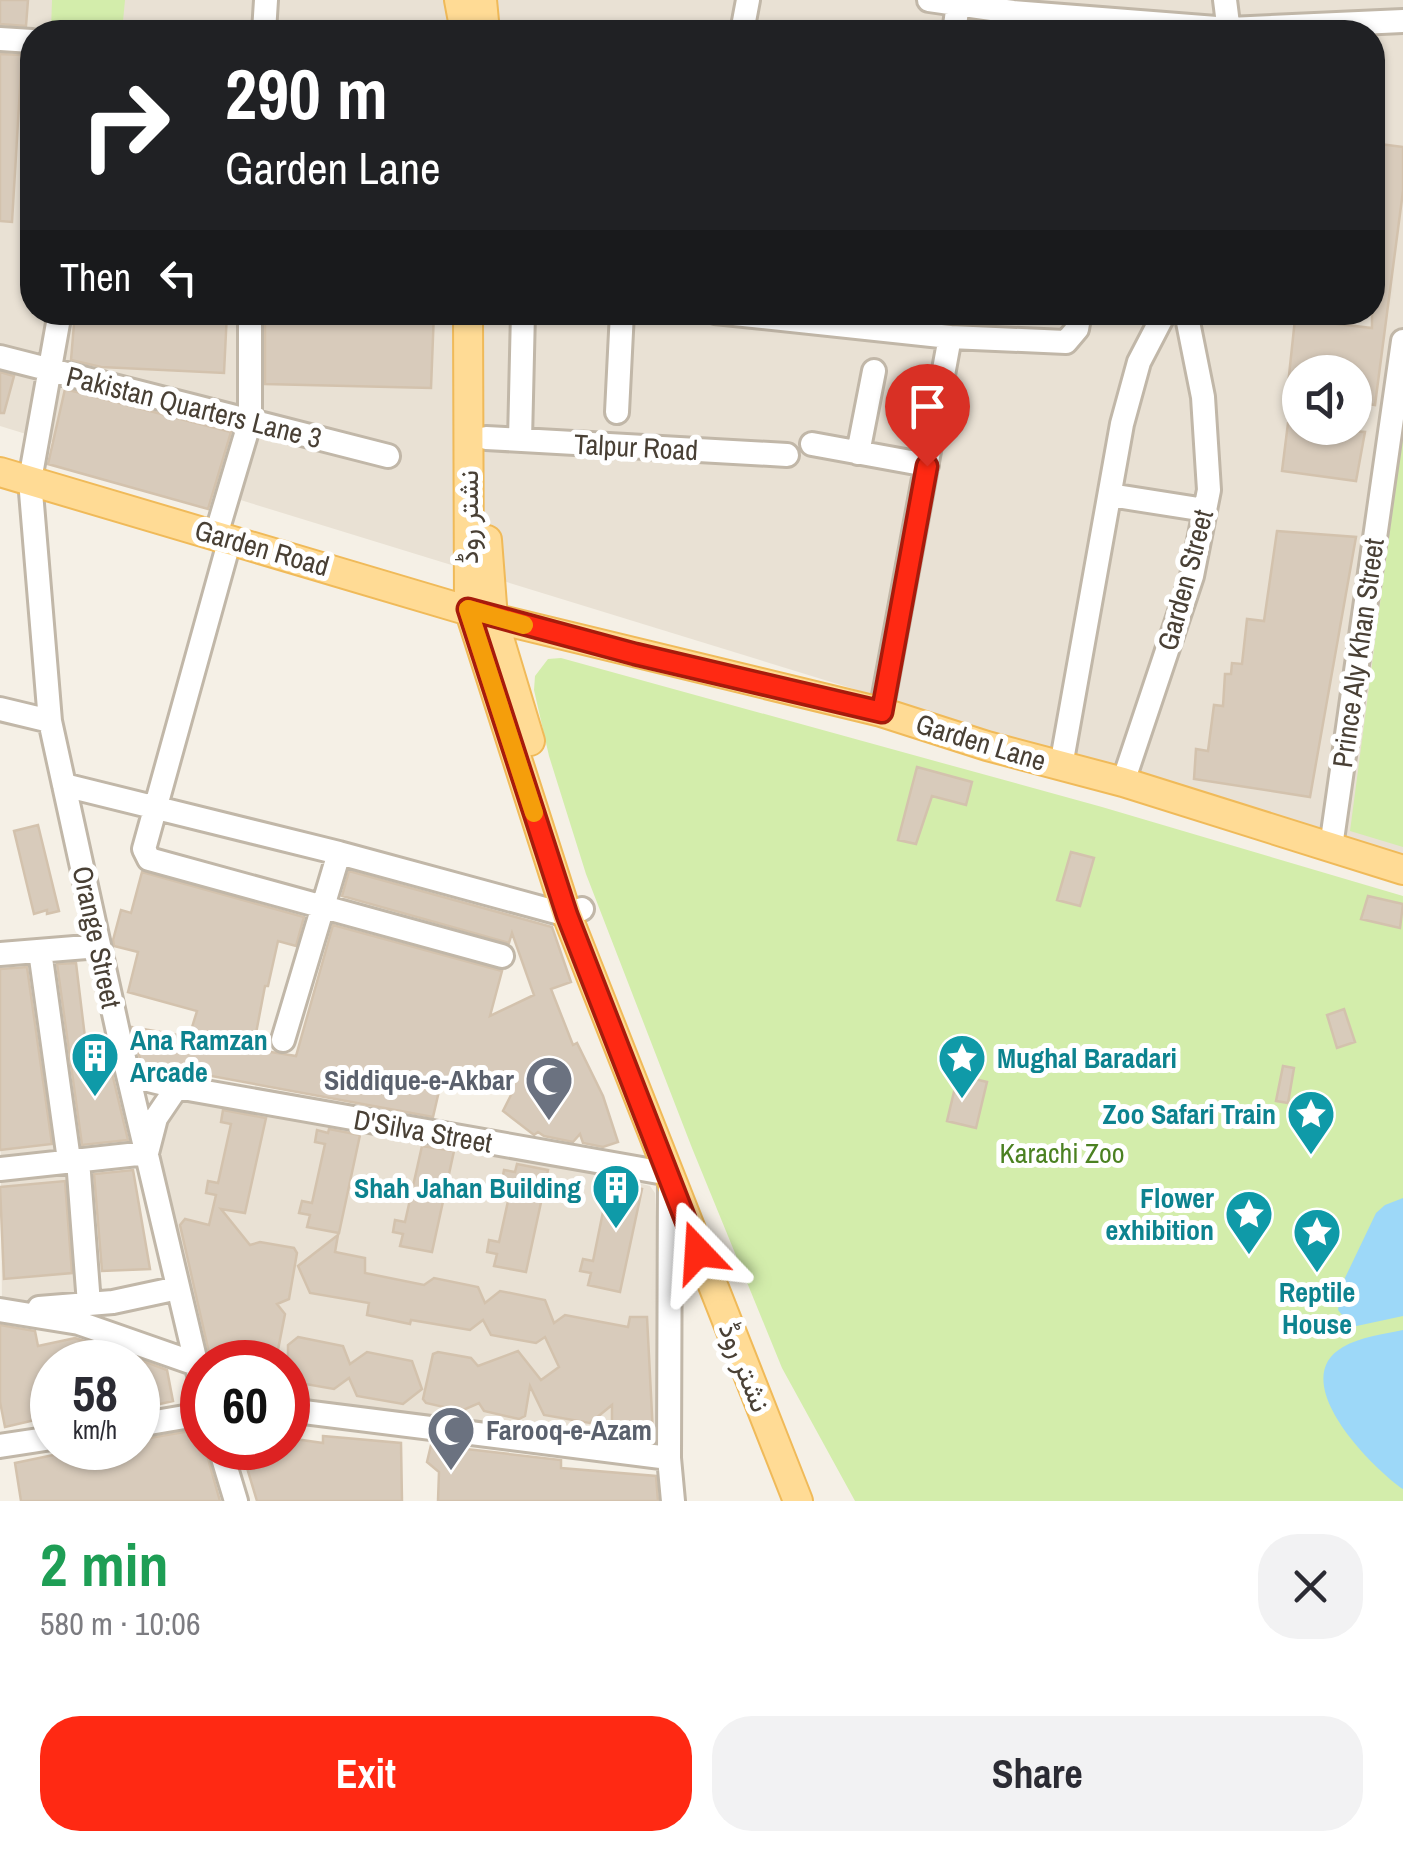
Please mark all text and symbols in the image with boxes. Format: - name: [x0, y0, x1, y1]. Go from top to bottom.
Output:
- text: 290 m: [225, 47, 388, 141]
- icon: right: [60, 60, 190, 190]
- text: Garden Lane: [225, 137, 440, 198]
- icon: left: [151, 250, 206, 305]
- text: Then: [60, 252, 131, 303]
- map controls: [1282, 355, 1372, 445]
- button: sound: [1282, 355, 1372, 445]
- street label: Pakistan Quarters Lane 3: [62, 357, 326, 457]
- pin: [885, 364, 970, 467]
- icon: arrive: [900, 379, 955, 434]
- street label: Talpur Road: [573, 425, 699, 469]
- street label: نشتر روڈ: [449, 470, 487, 564]
- street label: Garden Street: [1148, 505, 1222, 655]
- street label: Garden Road: [191, 511, 333, 585]
- street label: Prince Aly Khan Street: [1323, 536, 1393, 770]
- street label: Garden Lane: [911, 704, 1051, 780]
- street label: Orange Street: [63, 863, 131, 1011]
- place label: Ana Ramzan Arcade: [130, 1021, 268, 1091]
- building icon: Ana Ramzan Arcade: [69, 1030, 121, 1098]
- place icon: Mughal Baradari: [936, 1032, 988, 1100]
- place label: Mughal Baradari: [997, 1039, 1177, 1077]
- mosque icon: Siddique-e-Akbar: [523, 1054, 575, 1122]
- place label: Siddique-e-Akbar: [324, 1061, 514, 1099]
- place icon: Zoo Safari Train: [1285, 1088, 1337, 1156]
- place label: Zoo Safari Train: [1102, 1095, 1276, 1133]
- street label: D'Silva Street: [351, 1100, 495, 1162]
- park label: Karachi Zoo: [999, 1134, 1125, 1172]
- building icon: Shah Jahan Building: [590, 1162, 642, 1230]
- place label: Shah Jahan Building: [354, 1169, 581, 1207]
- place label: Flower exhibition: [1106, 1179, 1214, 1249]
- place icon: Flower exhibition: [1223, 1188, 1275, 1256]
- position arrow: [646, 1200, 750, 1304]
- place icon: Reptile House: [1291, 1206, 1343, 1274]
- place label: Reptile House: [1279, 1273, 1355, 1343]
- street label: نشتر روڈ: [710, 1316, 780, 1418]
- speed limit sign: 60: [180, 1340, 310, 1470]
- text: 58: [72, 1359, 118, 1427]
- mosque icon: Farooq-e-Azam: [425, 1404, 477, 1472]
- place label: Farooq-e-Azam: [486, 1411, 652, 1449]
- text: km/h: [73, 1413, 117, 1447]
- text: 2 min: [40, 1524, 169, 1605]
- button: close: [1258, 1534, 1363, 1639]
- text: 580 m · 10:06: [40, 1602, 200, 1645]
- button: Exit: [40, 1716, 692, 1831]
- button: Share: [712, 1716, 1363, 1831]

